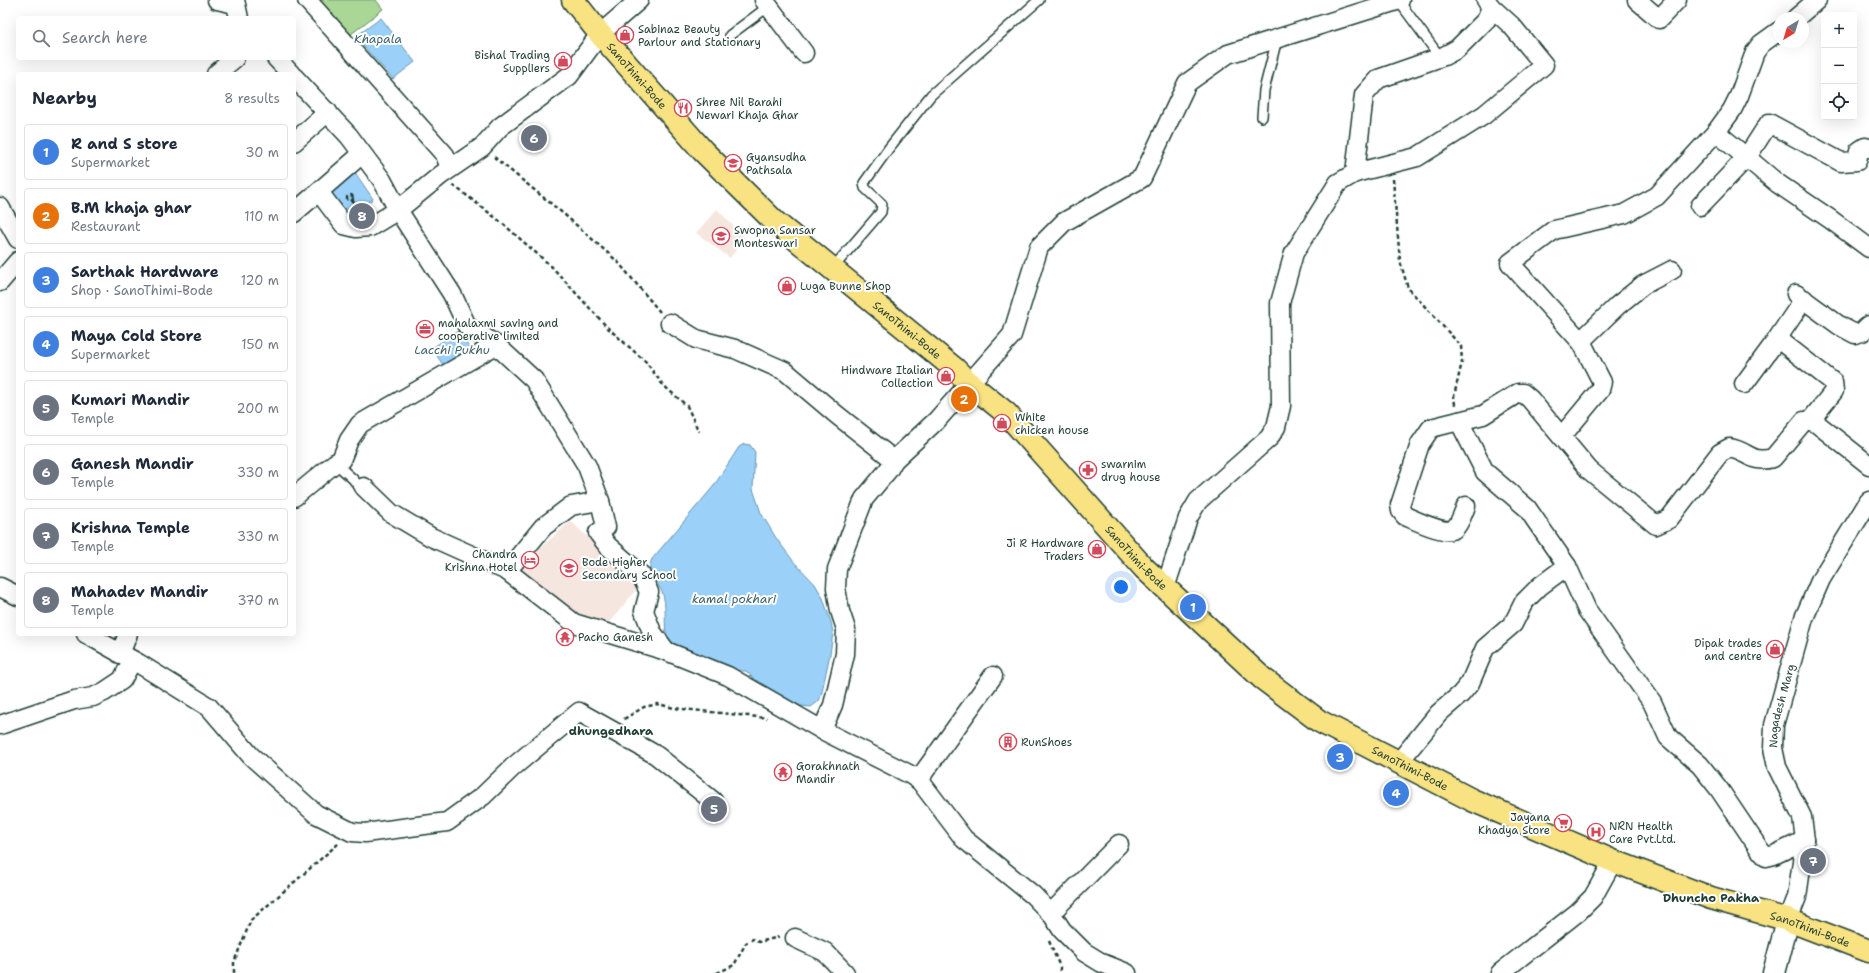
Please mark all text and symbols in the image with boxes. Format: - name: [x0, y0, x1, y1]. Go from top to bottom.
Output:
- north arrow: [1773, 12, 1809, 48]
- map controls: [1821, 12, 1857, 120]
- button: +: [1821, 12, 1857, 48]
- search box: [16, 16, 296, 60]
- place label: Sabinaz Beauty Parlour and Stationary: [638, 22, 761, 50]
- shop icon: Sabinaz Beauty Parlour and Stationary: [615, 25, 635, 45]
- icon: search: [30, 27, 52, 49]
- text: Search here: [62, 28, 148, 48]
- water label: Khapala: [354, 31, 402, 47]
- street label: SanoThimi-Bode: [603, 39, 670, 112]
- place label: Bishal Trading Suppliers: [474, 48, 550, 76]
- button: −: [1821, 48, 1857, 84]
- shop icon: Bishal Trading Suppliers: [553, 51, 573, 71]
- button: locate: [1821, 84, 1857, 120]
- text: Nearby: [32, 87, 97, 109]
- text: 8 results: [224, 90, 280, 107]
- place label: Shree Nil Barahi Newari Khaja Ghar: [696, 95, 799, 123]
- restaurant icon: Shree Nil Barahi Newari Khaja Ghar: [673, 98, 693, 118]
- pin: 6: [521, 123, 547, 153]
- text: R and S store: [71, 134, 178, 154]
- text: 1: [43, 144, 49, 161]
- text: 30 m: [245, 144, 279, 161]
- place label: Gyansudha Pathsala: [746, 150, 806, 178]
- school or university icon: Gyansudha Pathsala: [723, 153, 743, 173]
- text: Supermarket: [71, 154, 150, 171]
- text: B.M khaja ghar: [71, 198, 192, 218]
- pin: 8: [349, 201, 375, 231]
- text: 2: [41, 208, 51, 225]
- text: 110 m: [244, 208, 279, 225]
- text: Restaurant: [71, 218, 141, 235]
- place label: Swopna Sansar Monteswari: [734, 223, 816, 251]
- school or university icon: Swopna Sansar Monteswari: [711, 226, 731, 246]
- text: Sarthak Hardware: [71, 262, 219, 282]
- text: 3: [41, 272, 51, 289]
- text: 120 m: [241, 272, 279, 289]
- shop icon: Luga Bunne Shop: [777, 276, 797, 296]
- place label: Luga Bunne Shop: [800, 279, 891, 294]
- text: Shop · SanoThimi-Bode: [71, 282, 213, 299]
- street label: SanoThimi-Bode: [870, 297, 944, 362]
- place label: mahalaxmi saving and cooperative limited: [438, 316, 558, 344]
- office icon: mahalaxmi saving and cooperative limited: [415, 319, 435, 339]
- text: Maya Cold Store: [71, 326, 202, 346]
- text: 4: [41, 336, 51, 353]
- text: 150 m: [241, 336, 279, 353]
- water label: Lacchi Pukhu: [414, 342, 490, 358]
- text: Supermarket: [71, 346, 150, 363]
- place label: Hindware Italian Collection: [841, 363, 933, 391]
- shop icon: Hindware Italian Collection: [936, 366, 956, 386]
- pin: 2: [951, 384, 977, 414]
- text: Kumari Mandir: [71, 390, 190, 410]
- text: 5: [42, 400, 50, 417]
- text: 200 m: [237, 400, 279, 417]
- text: Temple: [71, 410, 114, 427]
- place label: White chicken house: [1015, 410, 1089, 438]
- shop icon: White chicken house: [992, 413, 1012, 433]
- text: Ganesh Mandir: [71, 454, 194, 474]
- place label: swarnim drug house: [1101, 457, 1161, 485]
- pharmacy icon: swarnim drug house: [1078, 460, 1098, 480]
- text: 6: [41, 464, 51, 481]
- text: 330 m: [237, 464, 279, 481]
- text: Temple: [71, 474, 114, 491]
- text: Krishna Temple: [71, 518, 190, 538]
- street label: SanoThimi-Bode: [1102, 522, 1171, 593]
- text: 7: [41, 528, 51, 545]
- text: 330 m: [237, 528, 279, 545]
- place label: Ji R Hardware Traders: [1006, 536, 1084, 564]
- text: Temple: [71, 538, 114, 555]
- shop icon: Ji R Hardware Traders: [1087, 539, 1107, 559]
- place label: Chandra Krishna Hotel: [445, 547, 518, 575]
- hotel icon: Chandra Krishna Hotel: [520, 550, 540, 570]
- place label: Bode Higher Secondary School: [582, 555, 677, 583]
- school or university icon: Bode Higher Secondary School: [559, 558, 579, 578]
- your location: [1111, 577, 1131, 597]
- text: Mahadev Mandir: [71, 582, 208, 602]
- water label: kamal pokhari: [692, 591, 777, 607]
- text: 8: [41, 592, 51, 609]
- text: 370 m: [237, 592, 279, 609]
- pin: 1: [1180, 592, 1206, 622]
- text: Temple: [71, 602, 114, 619]
- temple icon: Pacho Ganesh: [555, 627, 575, 647]
- place label: Pacho Ganesh: [578, 630, 653, 645]
- place label: Dipak trades and centre: [1694, 636, 1762, 664]
- shop icon: Dipak trades and centre: [1765, 639, 1785, 659]
- street label: Nagadesh Marg: [1766, 662, 1798, 748]
- district label: dhungedhara: [569, 723, 654, 739]
- building icon: RunShoes: [998, 732, 1018, 752]
- place label: RunShoes: [1021, 735, 1072, 750]
- pin: 3: [1327, 742, 1353, 772]
- street label: SanoThimi-Bode: [1369, 742, 1451, 794]
- place label: Gorakhnath Mandir: [796, 759, 860, 787]
- temple icon: Gorakhnath Mandir: [773, 762, 793, 782]
- pin: 4: [1383, 778, 1409, 808]
- pin: 5: [701, 794, 727, 824]
- place label: Jayana Khadya Store: [1478, 810, 1550, 838]
- supermarket icon: Jayana Khadya Store: [1553, 813, 1573, 833]
- place label: NRN Health Care Pvt.Ltd.: [1609, 819, 1676, 847]
- hospital icon: NRN Health Care Pvt.Ltd.: [1586, 822, 1606, 842]
- pin: 7: [1800, 846, 1826, 876]
- district label: Dhuncho Pakha: [1663, 890, 1760, 906]
- street label: SanoThimi-Bode: [1768, 908, 1852, 951]

